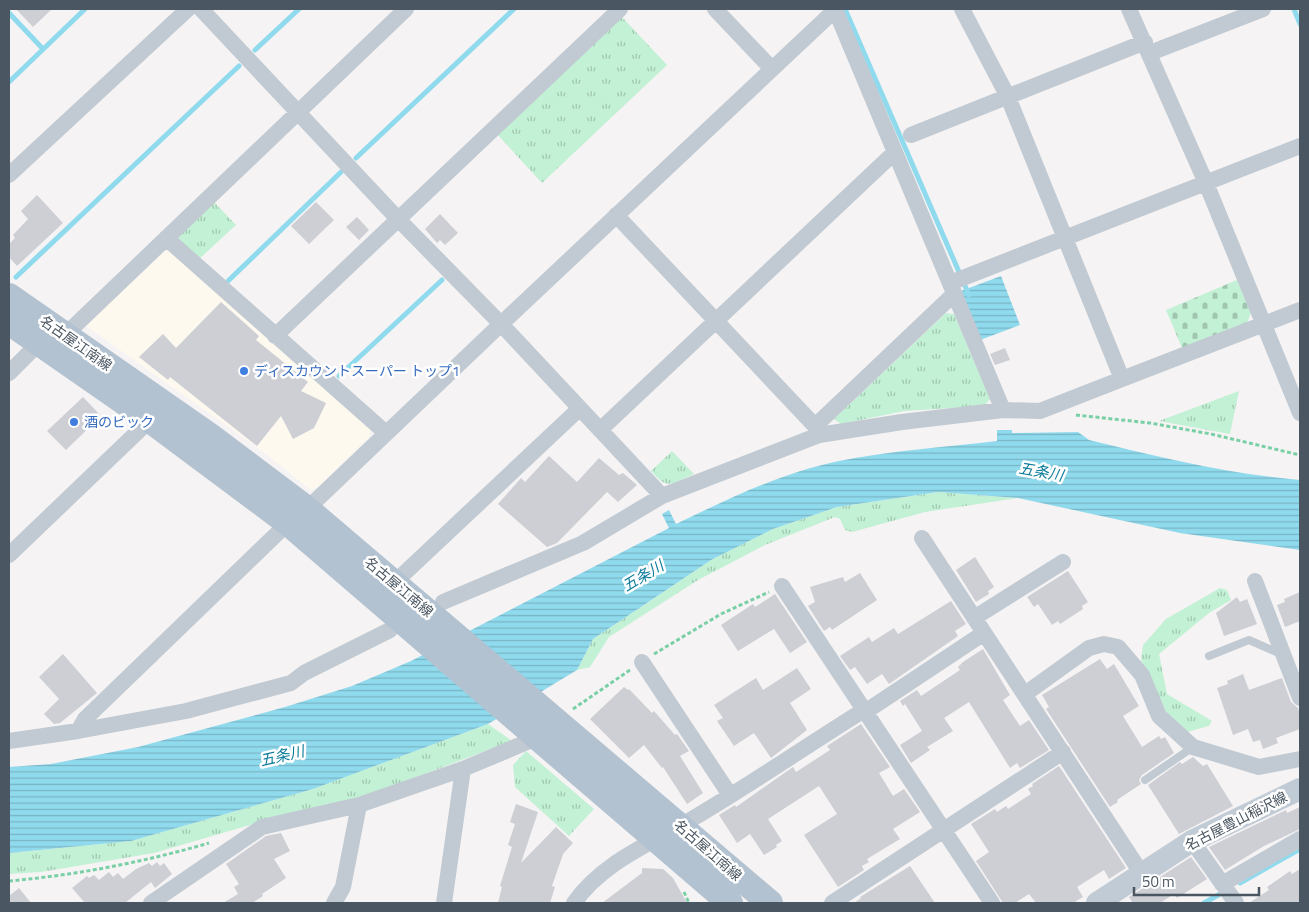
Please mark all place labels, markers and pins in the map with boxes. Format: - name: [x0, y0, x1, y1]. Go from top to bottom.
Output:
- place label: ディスカウントスーパー トップ1: [254, 360, 460, 381]
- marker: ディスカウントスーパー トップ1: [238, 365, 250, 377]
- place label: 酒のビック: [84, 411, 154, 432]
- marker: 酒のビック: [68, 416, 80, 428]

